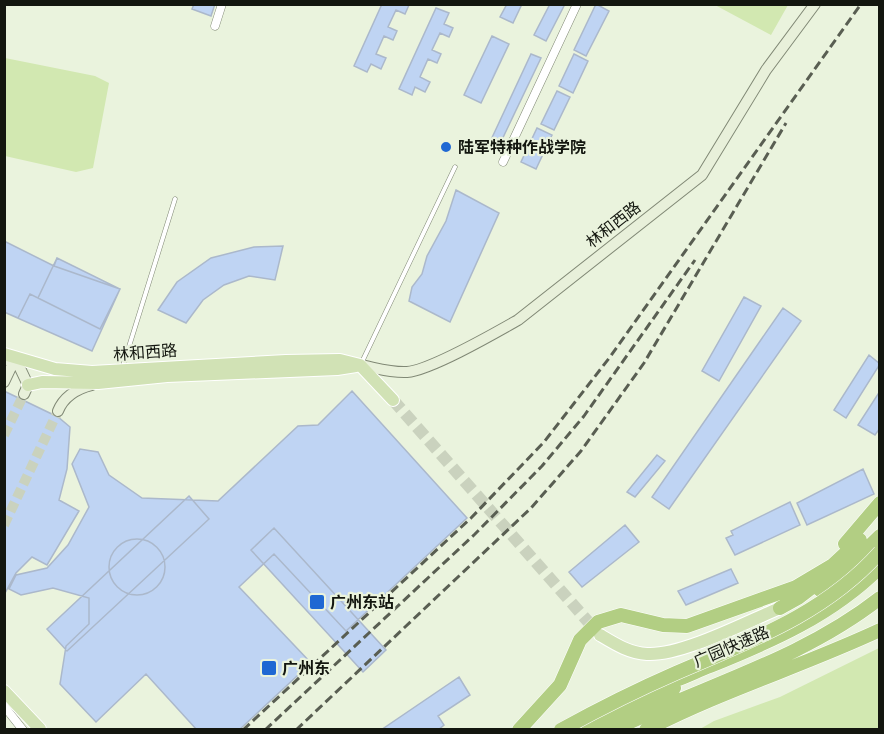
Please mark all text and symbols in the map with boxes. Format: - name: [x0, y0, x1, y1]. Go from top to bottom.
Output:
- place label: 陆军特种作战学院: [458, 136, 586, 158]
- marker: 陆军特种作战学院: [439, 140, 453, 154]
- street label: 林和西路: [581, 196, 645, 252]
- street label: 林和西路: [112, 339, 178, 365]
- place label: 广州东站: [330, 591, 394, 613]
- marker: 广州东站: [308, 593, 326, 611]
- street label: 广园快速路: [690, 620, 772, 672]
- place label: 广州东: [282, 657, 330, 679]
- marker: 广州东: [260, 659, 278, 677]

